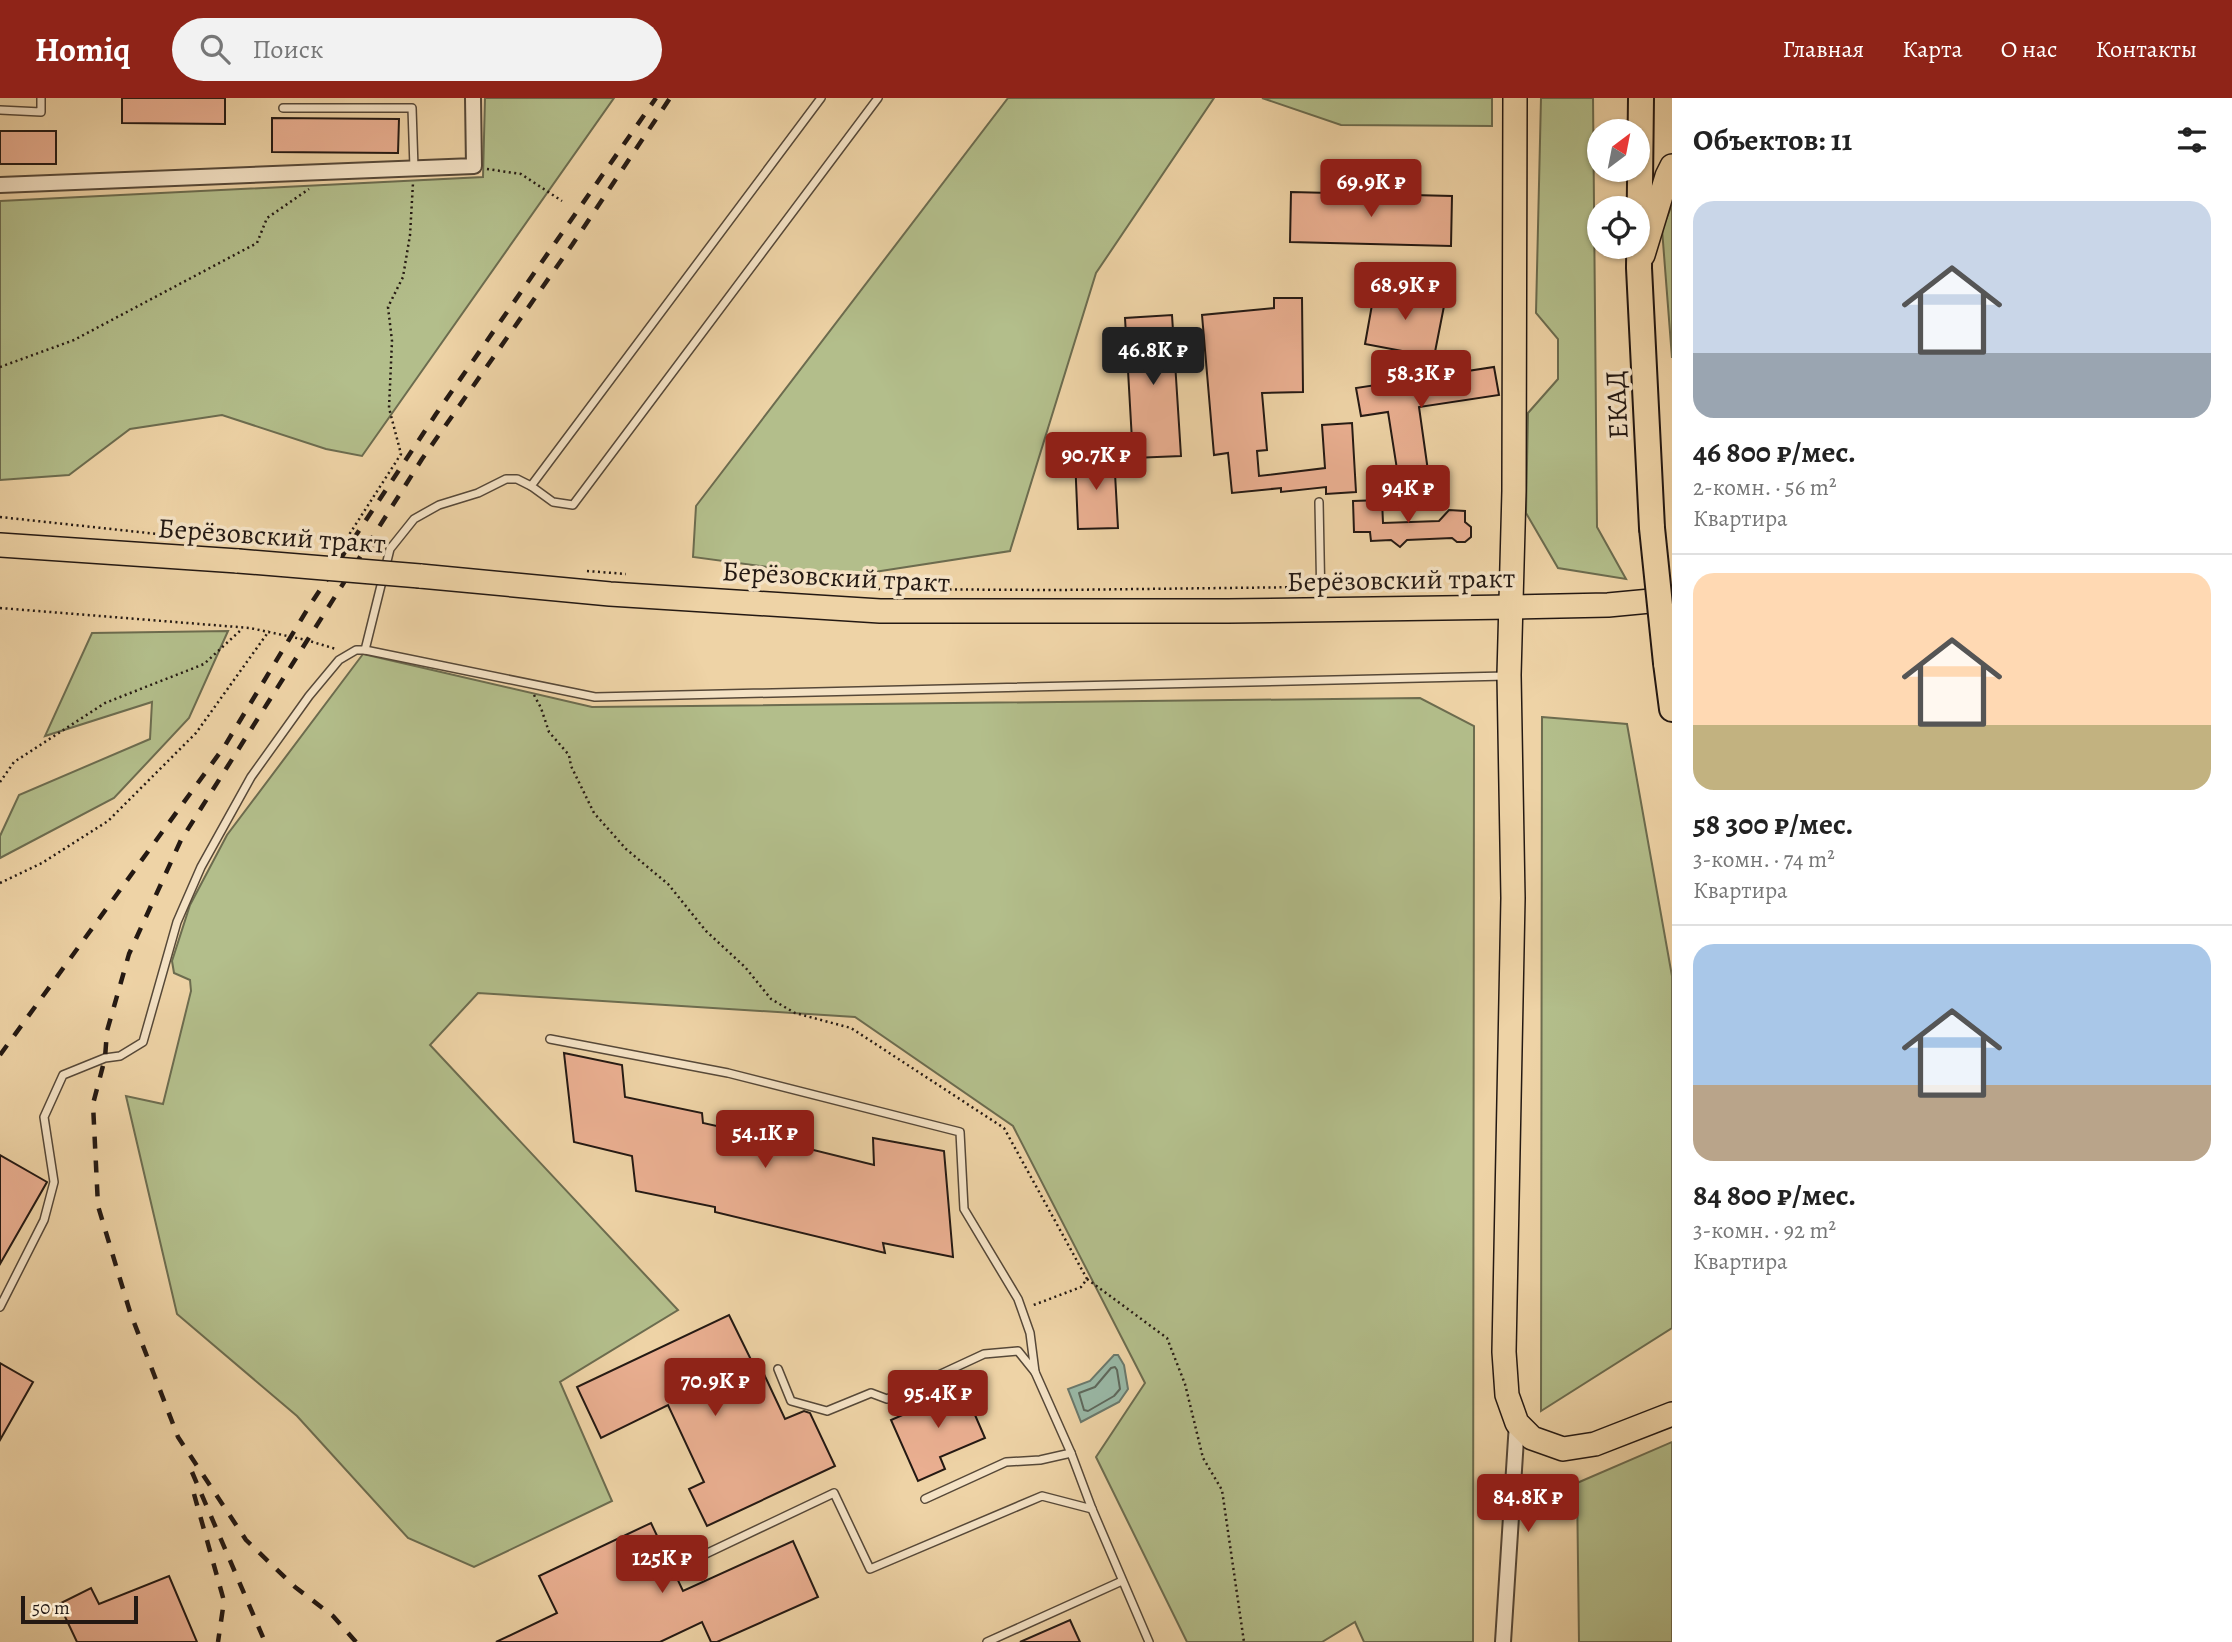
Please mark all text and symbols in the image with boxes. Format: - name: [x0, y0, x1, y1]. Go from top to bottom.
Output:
- search box: [172, 18, 662, 81]
- text: Homiq: [35, 27, 130, 72]
- icon: search: [196, 30, 234, 68]
- text: Поиск: [252, 32, 323, 67]
- text: Главная: [1783, 33, 1864, 65]
- text: Карта: [1902, 33, 1963, 65]
- text: О нас: [2001, 33, 2057, 65]
- text: Контакты: [2095, 33, 2197, 65]
- north arrow: [1587, 119, 1650, 182]
- map controls: [1587, 119, 1650, 259]
- text: Объектов: 11: [1693, 120, 1852, 160]
- icon: filters: [2173, 121, 2211, 159]
- pin: 69.9K ₽: [1306, 159, 1436, 219]
- text: 69.9K ₽: [1336, 166, 1406, 197]
- button: locate: [1587, 196, 1650, 259]
- icon: home: [1889, 247, 2015, 373]
- pin: 68.9K ₽: [1340, 262, 1470, 322]
- text: 68.9K ₽: [1370, 269, 1440, 300]
- pin: 46.8K ₽: [1088, 328, 1218, 387]
- text: 46.8K ₽: [1118, 334, 1188, 365]
- pin: 58.3K ₽: [1356, 350, 1486, 410]
- text: 58.3K ₽: [1387, 357, 1455, 388]
- street label: ЕКАД: [1596, 370, 1638, 440]
- pin: 90.7K ₽: [1031, 432, 1161, 492]
- text: 46 800 ₽/мес.: [1693, 432, 1856, 472]
- text: 90.7K ₽: [1061, 439, 1131, 470]
- pin: 94K ₽: [1359, 466, 1457, 525]
- text: 94K ₽: [1382, 472, 1434, 503]
- text: 2-комн. · 56 m²: [1693, 472, 1837, 503]
- text: Квартира: [1693, 503, 1788, 534]
- street label: Берёзовский тракт: [157, 509, 387, 563]
- street label: Берёзовский тракт: [721, 552, 951, 602]
- street label: Берёзовский тракт: [1286, 559, 1516, 601]
- icon: home: [1889, 619, 2015, 745]
- text: 58 300 ₽/мес.: [1693, 804, 1854, 844]
- text: 3-комн. · 74 m²: [1693, 844, 1835, 875]
- text: Квартира: [1693, 875, 1788, 906]
- icon: home: [1889, 990, 2015, 1116]
- pin: 54.1K ₽: [700, 1110, 830, 1170]
- text: 54.1K ₽: [732, 1117, 798, 1148]
- text: 84 800 ₽/мес.: [1693, 1175, 1856, 1215]
- text: 3-комн. · 92 m²: [1693, 1215, 1836, 1246]
- text: Квартира: [1693, 1246, 1788, 1277]
- pin: 70.9K ₽: [650, 1358, 780, 1418]
- text: 70.9K ₽: [680, 1365, 750, 1396]
- pin: 95.4K ₽: [873, 1370, 1003, 1430]
- text: 95.4K ₽: [904, 1377, 972, 1408]
- pin: 84.8K ₽: [1463, 1474, 1593, 1534]
- text: 84.8K ₽: [1493, 1481, 1563, 1512]
- pin: 125K ₽: [605, 1536, 719, 1595]
- text: 125K ₽: [632, 1542, 692, 1573]
- scale bar: [21, 1593, 138, 1625]
- text: 50 m: [32, 1595, 70, 1621]

